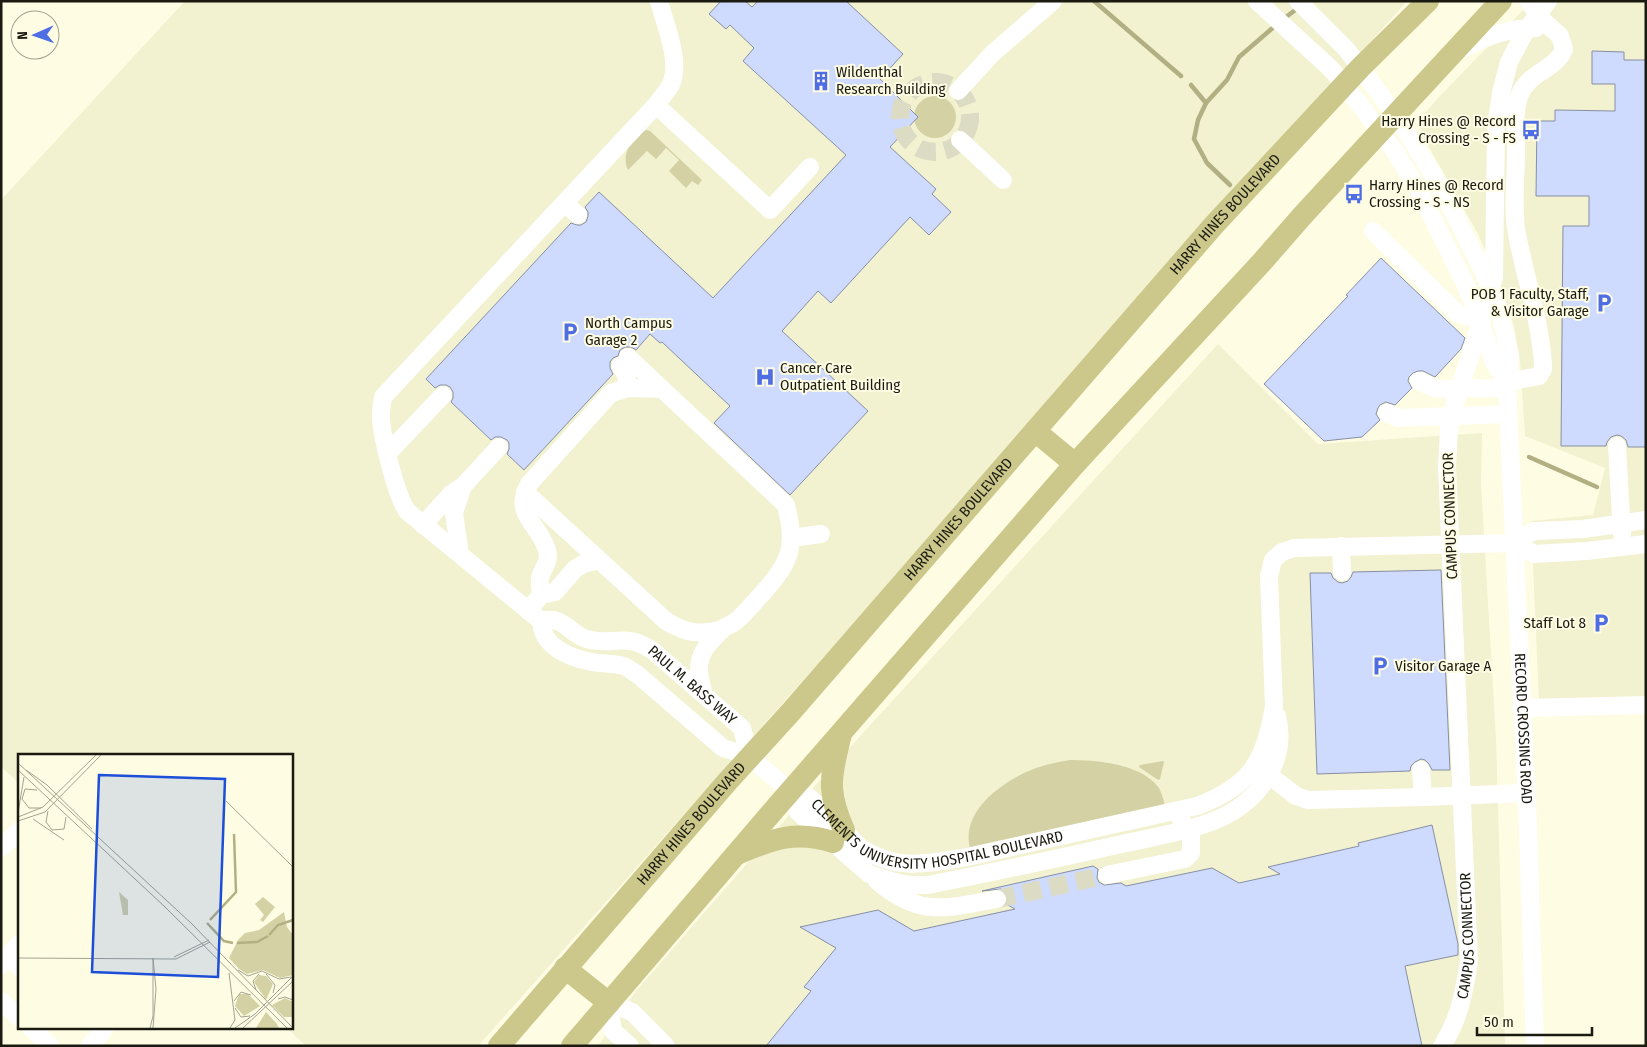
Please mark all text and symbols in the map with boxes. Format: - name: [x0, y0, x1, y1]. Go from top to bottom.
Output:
- north arrow: [10, 10, 60, 60]
- text: N: [14, 31, 31, 40]
- place label: Wildenthal Research Building: [836, 63, 946, 98]
- building icon: Wildenthal Research Building: [810, 70, 832, 92]
- place label: Harry Hines @ Record Crossing - S - FS: [1381, 112, 1516, 147]
- bus stop icon: Harry Hines @ Record Crossing - S - FS: [1520, 119, 1542, 141]
- street label: HARRY HINES BOULEVARD: [1166, 150, 1284, 278]
- place label: Harry Hines @ Record Crossing - S - NS: [1369, 176, 1504, 211]
- bus stop icon: Harry Hines @ Record Crossing - S - NS: [1343, 183, 1365, 205]
- place label: POB 1 Faculty, Staff, & Visitor Garage: [1471, 285, 1589, 320]
- parking icon: POB 1 Faculty, Staff, & Visitor Garage: [1593, 292, 1615, 314]
- place label: North Campus Garage 2: [585, 314, 672, 349]
- parking icon: North Campus Garage 2: [559, 321, 581, 343]
- place label: Cancer Care Outpatient Building: [780, 359, 900, 394]
- hospital icon: Cancer Care Outpatient Building: [754, 366, 776, 388]
- street label: CAMPUS CONNECTOR: [1439, 452, 1461, 580]
- street label: HARRY HINES BOULEVARD: [900, 454, 1016, 584]
- parking icon: Staff Lot 8: [1590, 612, 1612, 634]
- place label: Staff Lot 8: [1524, 614, 1586, 632]
- street label: PAUL M. BASS WAY: [644, 642, 741, 729]
- street label: RECORD CROSSING ROAD: [1511, 653, 1536, 804]
- parking icon: Visitor Garage A: [1369, 655, 1391, 677]
- place label: Visitor Garage A: [1395, 657, 1492, 675]
- inset map: [18, 754, 292, 1030]
- street label: HARRY HINES BOULEVARD: [633, 759, 749, 889]
- street label: CLEMENTS UNIVERSITY HOSPITAL BOULEVARD: [807, 795, 1065, 873]
- street label: CAMPUS CONNECTOR: [1453, 872, 1479, 1001]
- scale bar: [1477, 1004, 1592, 1036]
- text: 50 m: [1484, 1013, 1514, 1031]

